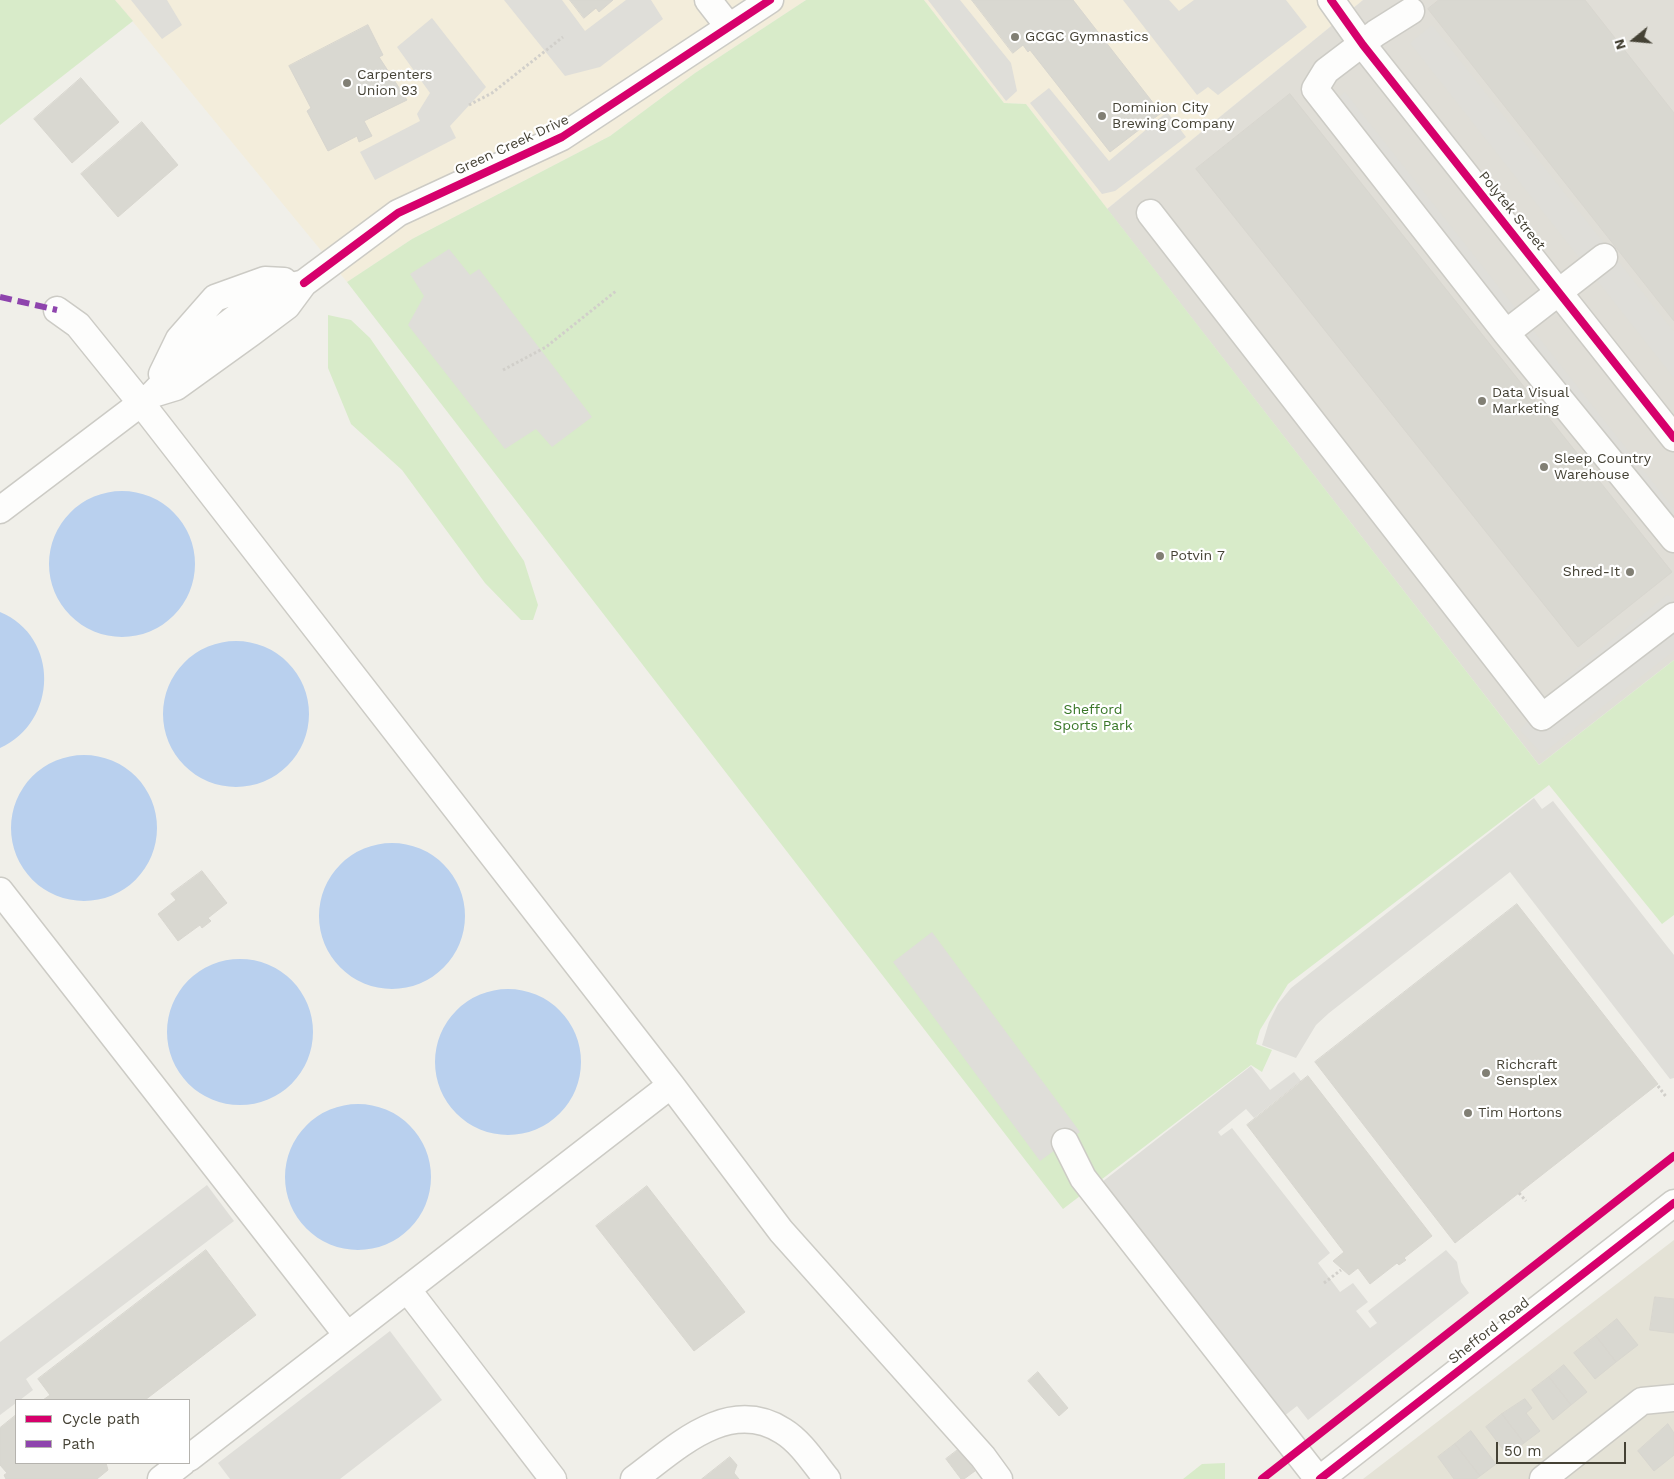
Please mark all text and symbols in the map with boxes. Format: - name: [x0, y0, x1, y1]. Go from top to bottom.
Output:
- north arrow: [1609, 15, 1659, 65]
- place label: GCGC Gymnastics: [1025, 29, 1149, 45]
- marker: GCGC Gymnastics: [1009, 31, 1021, 43]
- text: N: [1610, 37, 1629, 52]
- place label: Carpenters Union 93: [357, 67, 432, 100]
- marker: Carpenters Union 93: [341, 77, 353, 89]
- place label: Dominion City Brewing Company: [1112, 100, 1235, 132]
- marker: Dominion City Brewing Company: [1096, 110, 1108, 122]
- street label: Green Creek Drive: [452, 111, 572, 179]
- street label: Polytek Street: [1475, 168, 1549, 254]
- place label: Data Visual Marketing: [1492, 385, 1569, 418]
- marker: Data Visual Marketing: [1476, 395, 1488, 407]
- place label: Sleep Country Warehouse: [1554, 451, 1651, 484]
- marker: Sleep Country Warehouse: [1538, 461, 1550, 473]
- place label: Potvin 7: [1170, 548, 1225, 564]
- marker: Potvin 7: [1154, 550, 1166, 562]
- place label: Shred-It: [1563, 564, 1620, 580]
- marker: Shred-It: [1624, 566, 1636, 578]
- park label: Shefford Sports Park: [1053, 702, 1133, 734]
- place label: Richcraft Sensplex: [1496, 1057, 1557, 1090]
- marker: Richcraft Sensplex: [1480, 1067, 1492, 1079]
- place label: Tim Hortons: [1478, 1105, 1562, 1121]
- marker: Tim Hortons: [1462, 1107, 1474, 1119]
- street label: Shefford Road: [1445, 1294, 1533, 1368]
- legend: [15, 1399, 190, 1464]
- text: Cycle path: [62, 1410, 140, 1428]
- scale bar: [1499, 1432, 1629, 1464]
- text: Path: [62, 1435, 95, 1453]
- text: 50 m: [1504, 1442, 1541, 1460]

